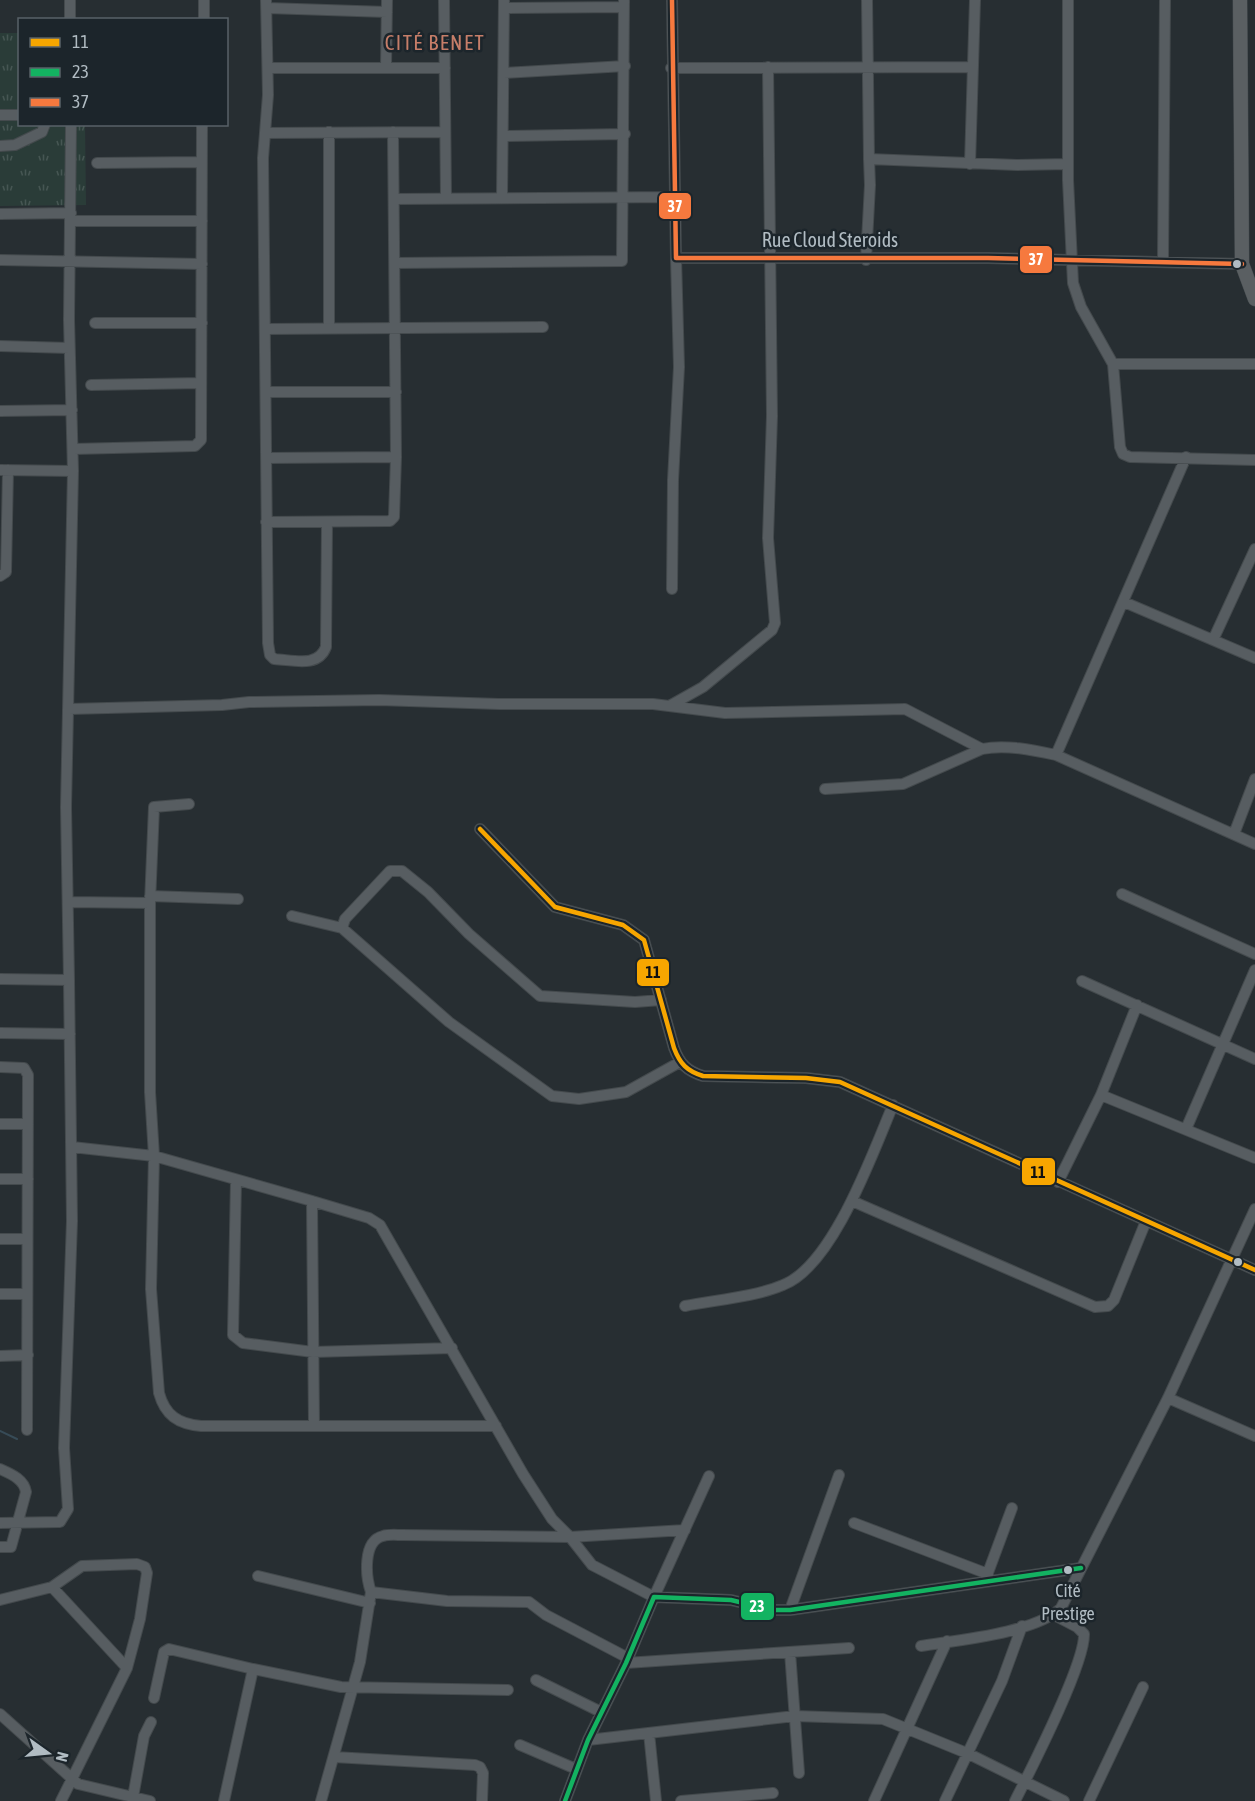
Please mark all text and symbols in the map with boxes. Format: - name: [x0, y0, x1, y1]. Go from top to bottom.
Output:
- legend: [18, 18, 228, 126]
- district label: CITÉ BENET: [385, 30, 485, 54]
- text: 11: [72, 31, 89, 52]
- text: 23: [72, 61, 89, 82]
- text: 37: [72, 91, 89, 112]
- line badge: 37: [658, 192, 692, 220]
- text: 37: [667, 197, 683, 215]
- street label: Rue Cloud Steroids: [762, 228, 898, 251]
- line badge: 37: [1019, 245, 1053, 274]
- text: 37: [1028, 250, 1044, 268]
- unlabelled marker: [1231, 258, 1243, 270]
- line badge: 11: [636, 958, 670, 987]
- text: 11: [645, 963, 661, 981]
- line badge: 11: [1021, 1157, 1056, 1186]
- text: 11: [1030, 1163, 1046, 1181]
- unlabelled marker: [1232, 1256, 1244, 1268]
- marker: Cité Prestige: [1062, 1564, 1074, 1576]
- place label: Cité Prestige: [1041, 1580, 1095, 1624]
- line badge: 23: [740, 1592, 775, 1621]
- text: 23: [749, 1597, 765, 1615]
- north arrow: [18, 1723, 78, 1783]
- text: N: [53, 1750, 72, 1764]

